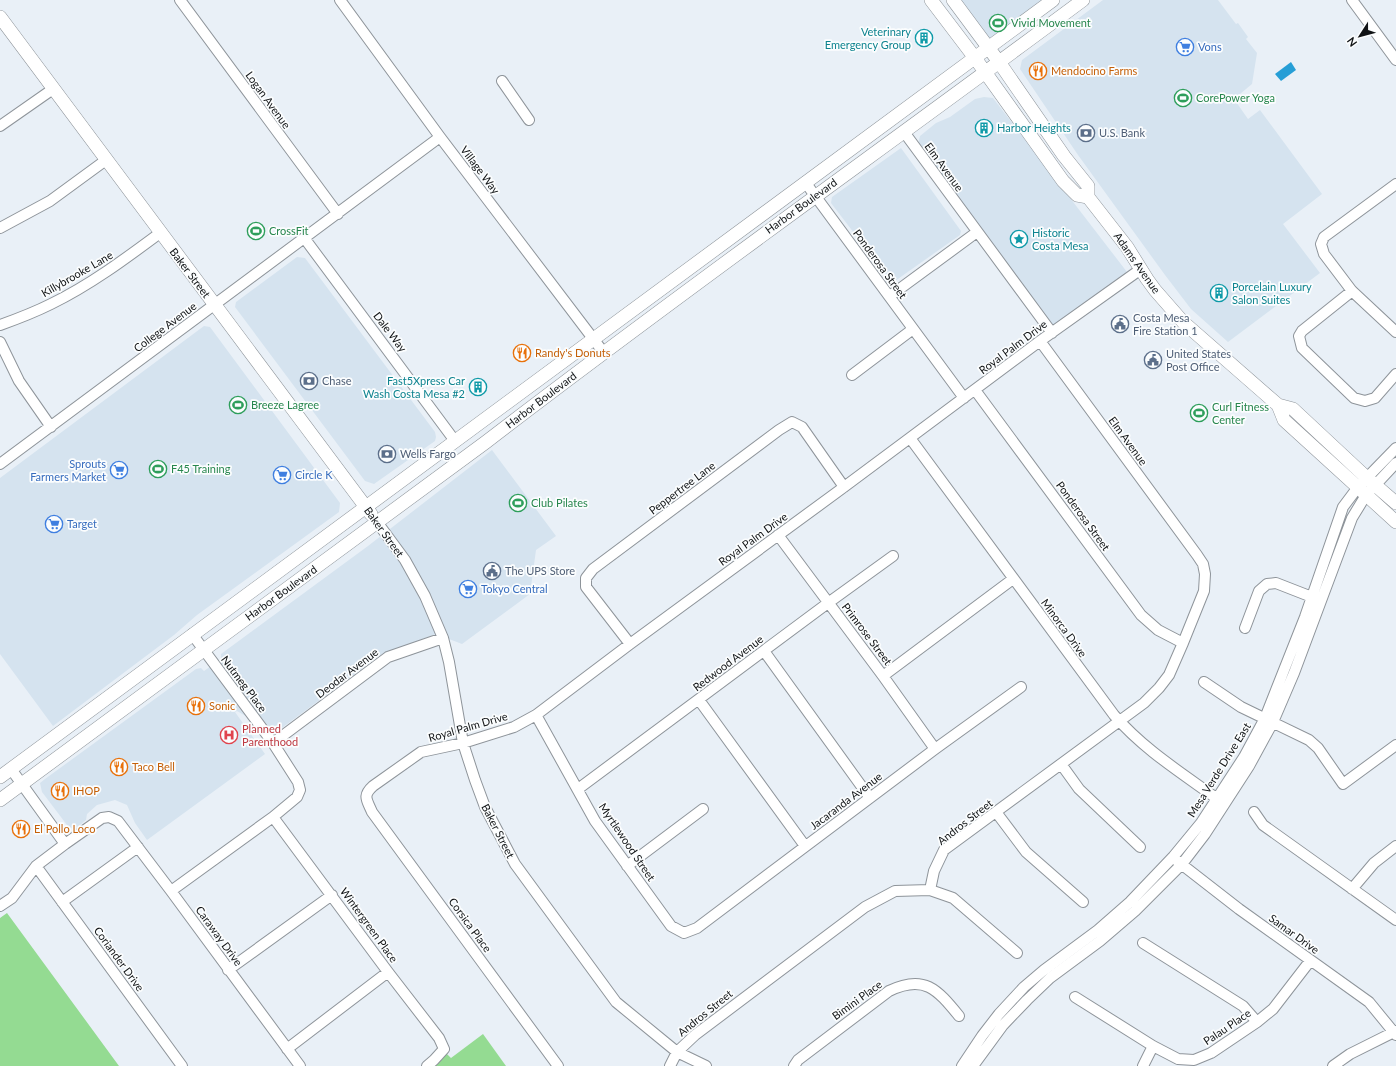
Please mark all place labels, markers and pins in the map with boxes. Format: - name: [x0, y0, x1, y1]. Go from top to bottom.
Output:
- sports icon: Vivid Movement: [988, 13, 1008, 33]
- place label: Vivid Movement: [1011, 16, 1091, 29]
- place label: Veterinary Emergency Group: [825, 25, 911, 51]
- building icon: Veterinary Emergency Group: [914, 28, 934, 48]
- supermarket icon: Vons: [1175, 37, 1195, 57]
- place label: Vons: [1198, 40, 1222, 53]
- restaurant icon: Mendocino Farms: [1028, 61, 1048, 81]
- place label: Mendocino Farms: [1051, 64, 1137, 77]
- sports icon: CorePower Yoga: [1173, 88, 1193, 108]
- place label: CorePower Yoga: [1196, 91, 1275, 104]
- building icon: Harbor Heights: [974, 118, 994, 138]
- place label: Harbor Heights: [997, 121, 1071, 134]
- bank icon: U.S. Bank: [1076, 123, 1096, 143]
- place label: U.S. Bank: [1099, 126, 1145, 139]
- sports icon: CrossFit: [246, 221, 266, 241]
- place label: CrossFit: [269, 224, 309, 237]
- place label: Historic Costa Mesa: [1032, 226, 1089, 252]
- place icon: Historic Costa Mesa: [1009, 229, 1029, 249]
- place label: Porcelain Luxury Salon Suites: [1232, 280, 1312, 306]
- building icon: Porcelain Luxury Salon Suites: [1209, 283, 1229, 303]
- place label: Costa Mesa Fire Station 1: [1133, 311, 1198, 337]
- public building icon: Costa Mesa Fire Station 1: [1110, 314, 1130, 334]
- restaurant icon: Randy's Donuts: [512, 343, 532, 363]
- place label: Randy's Donuts: [535, 346, 611, 359]
- place label: United States Post Office: [1166, 347, 1231, 373]
- public building icon: United States Post Office: [1143, 350, 1163, 370]
- bank icon: Chase: [299, 371, 319, 391]
- place label: Chase: [322, 374, 352, 387]
- place label: Fast5Xpress Car Wash Costa Mesa #2: [363, 374, 465, 400]
- building icon: Fast5Xpress Car Wash Costa Mesa #2: [468, 377, 488, 397]
- sports icon: Breeze Lagree: [228, 395, 248, 415]
- place label: Breeze Lagree: [251, 398, 319, 411]
- place label: Curl Fitness Center: [1212, 400, 1269, 426]
- sports icon: Curl Fitness Center: [1189, 403, 1209, 423]
- bank icon: Wells Fargo: [377, 444, 397, 464]
- place label: Wells Fargo: [400, 447, 456, 460]
- place label: Sprouts Farmers Market: [30, 457, 106, 483]
- sports icon: F45 Training: [148, 459, 168, 479]
- supermarket icon: Sprouts Farmers Market: [109, 460, 129, 480]
- place label: F45 Training: [171, 462, 231, 475]
- supermarket icon: Circle K: [272, 465, 292, 485]
- place label: Circle K: [295, 468, 333, 481]
- sports icon: Club Pilates: [508, 493, 528, 513]
- place label: Club Pilates: [531, 496, 588, 509]
- supermarket icon: Target: [44, 514, 64, 534]
- place label: Target: [67, 517, 97, 530]
- public building icon: The UPS Store: [482, 561, 502, 581]
- place label: The UPS Store: [505, 564, 575, 577]
- supermarket icon: Tokyo Central: [458, 579, 478, 599]
- place label: Tokyo Central: [481, 582, 548, 595]
- restaurant icon: Sonic: [186, 696, 206, 716]
- place label: Sonic: [209, 699, 235, 712]
- place label: Planned Parenthood: [242, 722, 298, 748]
- hospital icon: Planned Parenthood: [219, 725, 239, 745]
- restaurant icon: Taco Bell: [109, 757, 129, 777]
- place label: Taco Bell: [132, 760, 175, 773]
- restaurant icon: IHOP: [50, 781, 70, 801]
- place label: IHOP: [73, 784, 100, 797]
- restaurant icon: El Pollo Loco: [11, 819, 31, 839]
- place label: El Pollo Loco: [34, 822, 95, 835]

